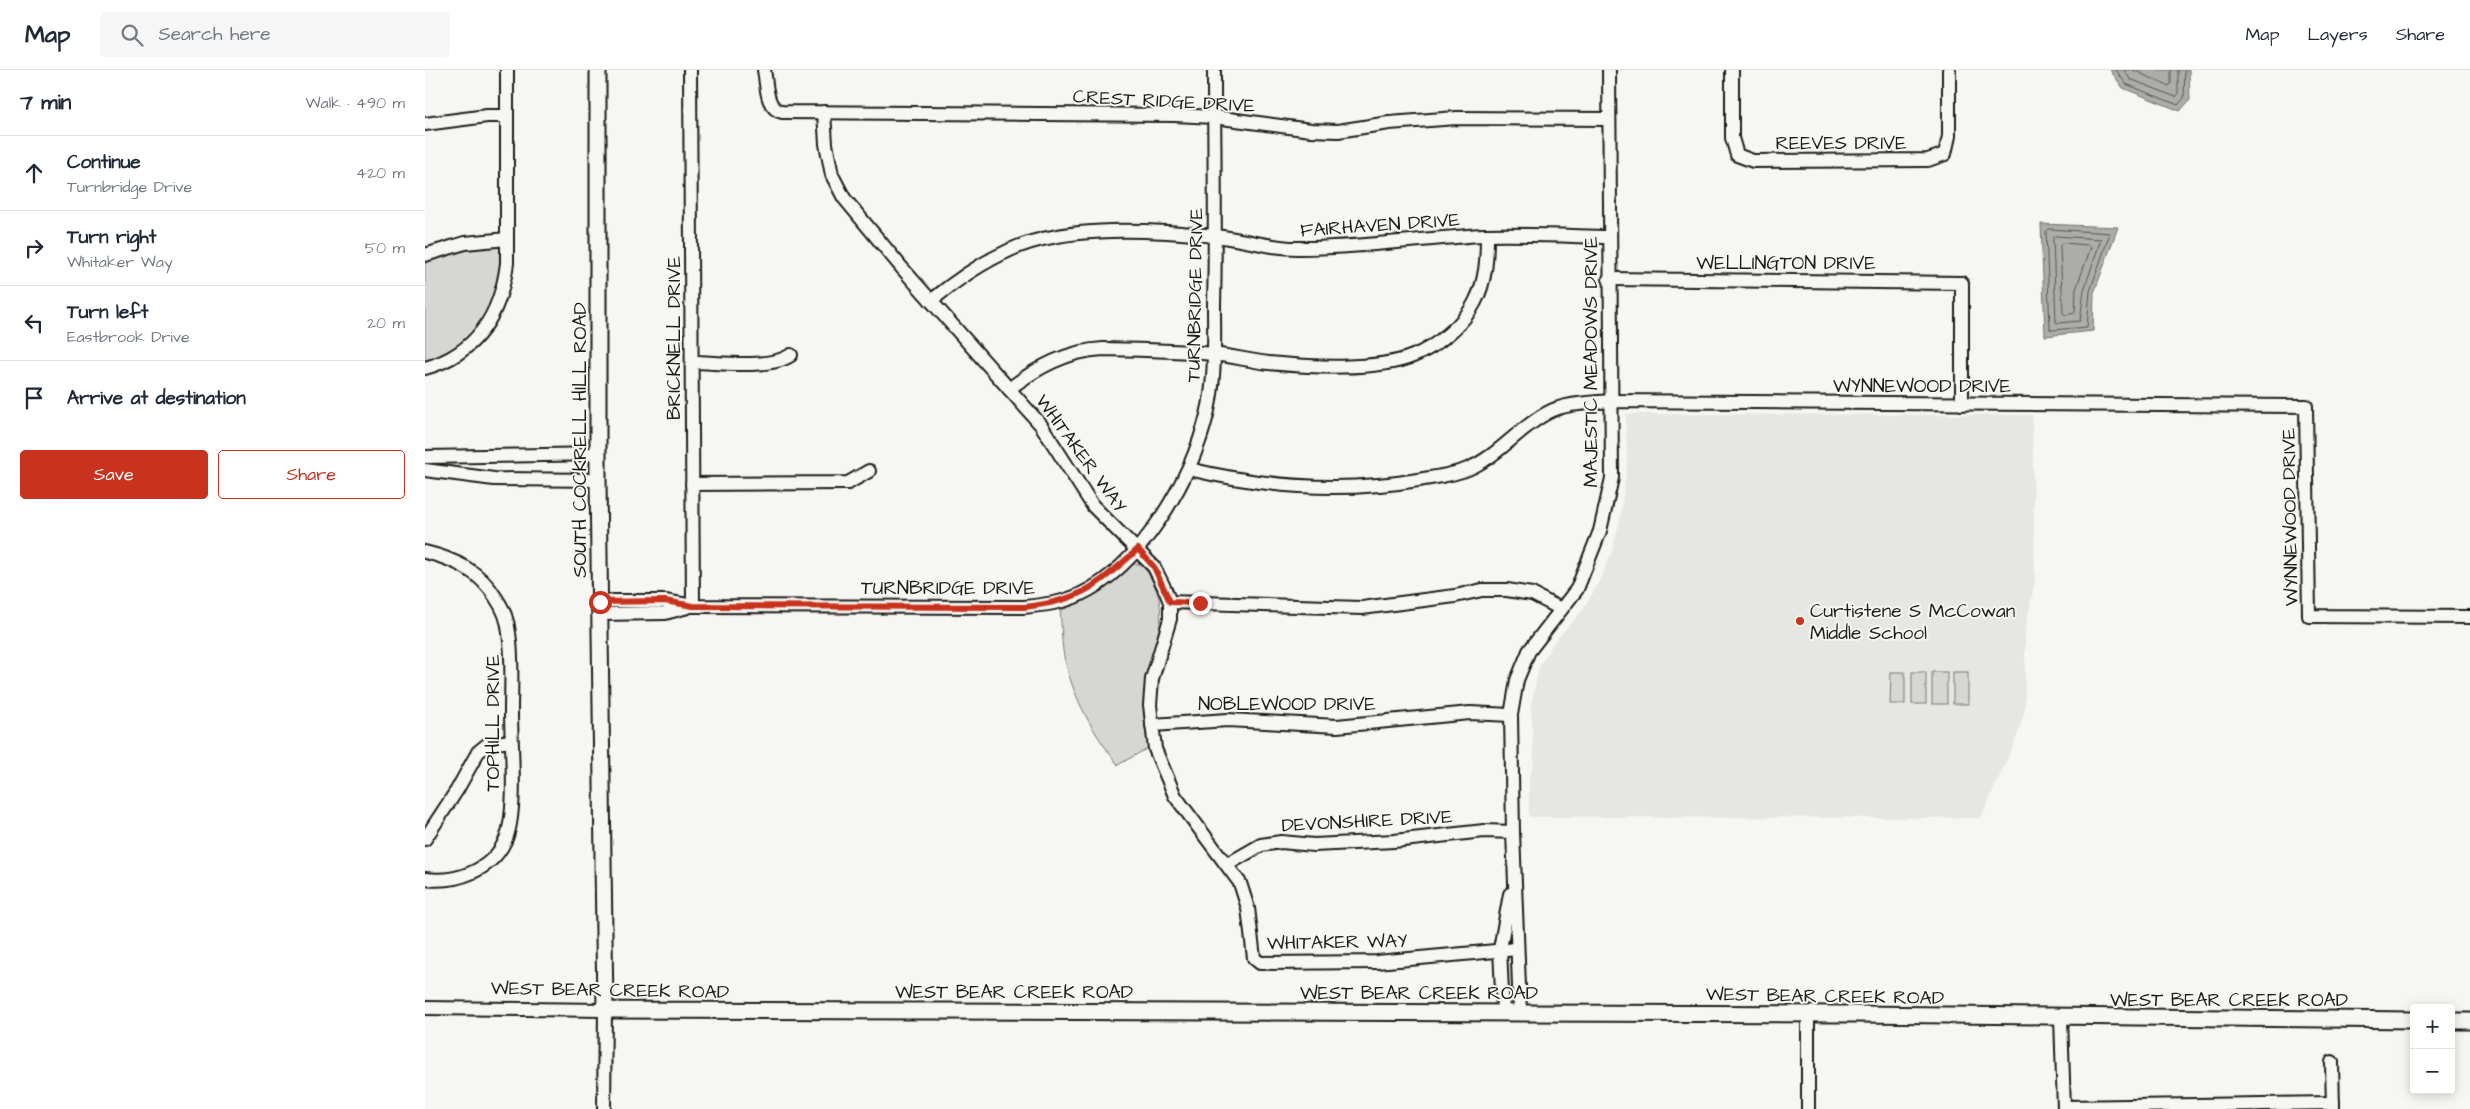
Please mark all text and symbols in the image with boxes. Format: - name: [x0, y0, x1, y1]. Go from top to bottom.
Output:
- search box: [100, 12, 450, 57]
- text: Map: [25, 18, 70, 52]
- icon: search: [118, 21, 146, 49]
- text: Search here: [158, 21, 271, 48]
- text: Map: [2245, 22, 2279, 47]
- text: Layers: [2307, 22, 2368, 47]
- text: Share: [2396, 22, 2445, 47]
- street label: CREST RIDGE DRIVE: [1072, 83, 1256, 120]
- text: 7 min: [20, 88, 71, 117]
- text: Walk · 490 m: [305, 92, 405, 114]
- street label: REEVES DRIVE: [1776, 130, 1906, 157]
- text: Continue: [67, 149, 141, 176]
- icon: ahead: [20, 159, 48, 187]
- text: 420 m: [356, 162, 405, 184]
- text: Turnbridge Drive: [67, 176, 192, 198]
- street label: FAIRHAVEN DRIVE: [1299, 206, 1461, 245]
- street label: TURNBRIDGE DRIVE: [1180, 208, 1211, 382]
- text: Turn right: [67, 224, 156, 251]
- icon: right: [20, 234, 48, 262]
- text: 50 m: [365, 237, 405, 259]
- street label: MAJESTIC MEADOWS DRIVE: [1578, 237, 1605, 487]
- street label: WELLINGTON DRIVE: [1696, 250, 1876, 277]
- text: Whitaker Way: [67, 251, 173, 273]
- street label: BRICKNELL DRIVE: [661, 256, 688, 420]
- text: Turn left: [67, 299, 148, 326]
- street label: SOUTH COCKRELL HILL ROAD: [567, 302, 594, 578]
- icon: left: [20, 309, 48, 337]
- text: 20 m: [367, 312, 405, 334]
- text: Eastbrook Drive: [67, 326, 190, 348]
- street label: WYNNEWOOD DRIVE: [1833, 373, 2011, 400]
- icon: arrive: [20, 384, 48, 412]
- text: Arrive at destination: [67, 385, 246, 412]
- street label: WHITAKER WAY: [1029, 389, 1133, 519]
- street label: WYNNEWOOD DRIVE: [2275, 428, 2306, 606]
- button: Save: [20, 450, 208, 499]
- button: Share: [218, 450, 405, 499]
- street label: TURNBRIDGE DRIVE: [861, 575, 1035, 602]
- route start: [589, 591, 612, 614]
- route end: [1189, 592, 1212, 615]
- place label: Curtistene S McCowan Middle School: [1810, 598, 2015, 647]
- marker: Curtistene S McCowan Middle School: [1794, 615, 1806, 627]
- street label: TOPHILL DRIVE: [480, 655, 507, 791]
- street label: NOBLEWOOD DRIVE: [1198, 691, 1376, 718]
- street label: DEVONSHIRE DRIVE: [1281, 804, 1453, 839]
- street label: WHITAKER WAY: [1267, 928, 1407, 957]
- street label: WEST BEAR CREEK ROAD: [491, 975, 729, 1006]
- street label: WEST BEAR CREEK ROAD: [895, 979, 1133, 1006]
- street label: WEST BEAR CREEK ROAD: [1300, 980, 1538, 1007]
- street label: WEST BEAR CREEK ROAD: [1706, 981, 1944, 1012]
- street label: WEST BEAR CREEK ROAD: [2110, 987, 2348, 1014]
- map controls: [2410, 1004, 2455, 1094]
- button: +: [2410, 1004, 2455, 1049]
- button: −: [2410, 1049, 2455, 1094]

